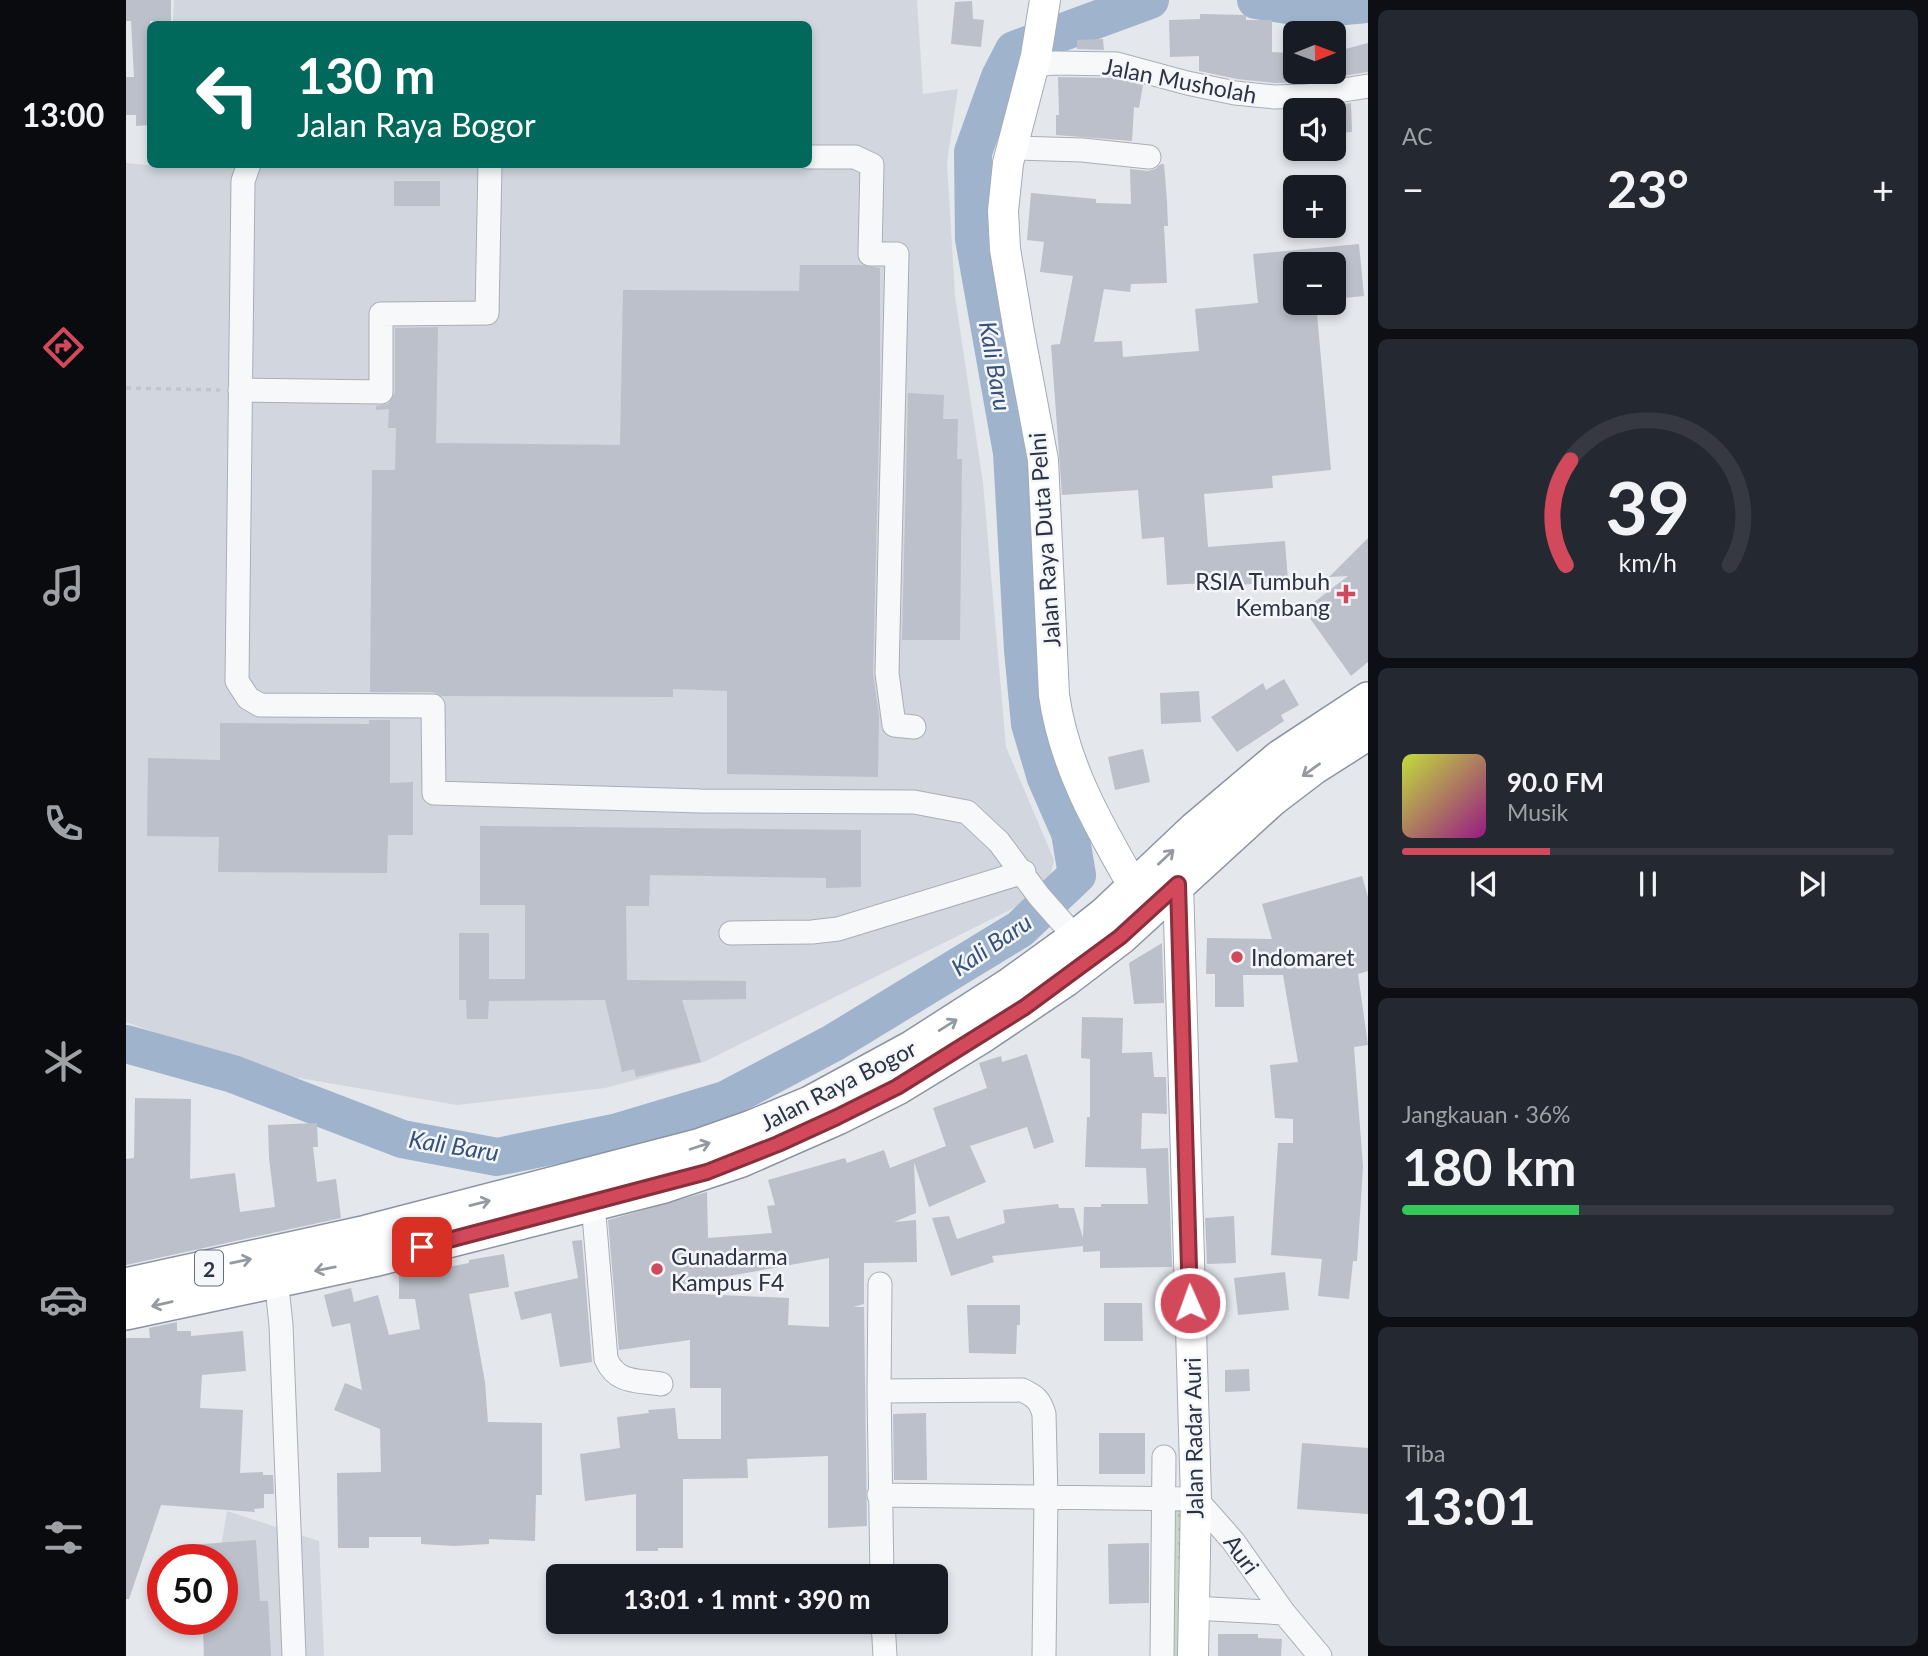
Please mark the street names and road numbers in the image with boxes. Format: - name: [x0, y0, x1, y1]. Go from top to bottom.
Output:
- street label: Jalan Musholah: [1101, 51, 1259, 109]
- street label: Jalan Raya Duta Pelni: [1023, 432, 1065, 648]
- street label: Jalan Raya Bogor: [755, 1033, 921, 1136]
- road number: 2: [195, 1250, 223, 1286]
- street label: Jalan Radar Auri: [1178, 1357, 1208, 1519]
- street label: Auri: [1218, 1529, 1266, 1579]

